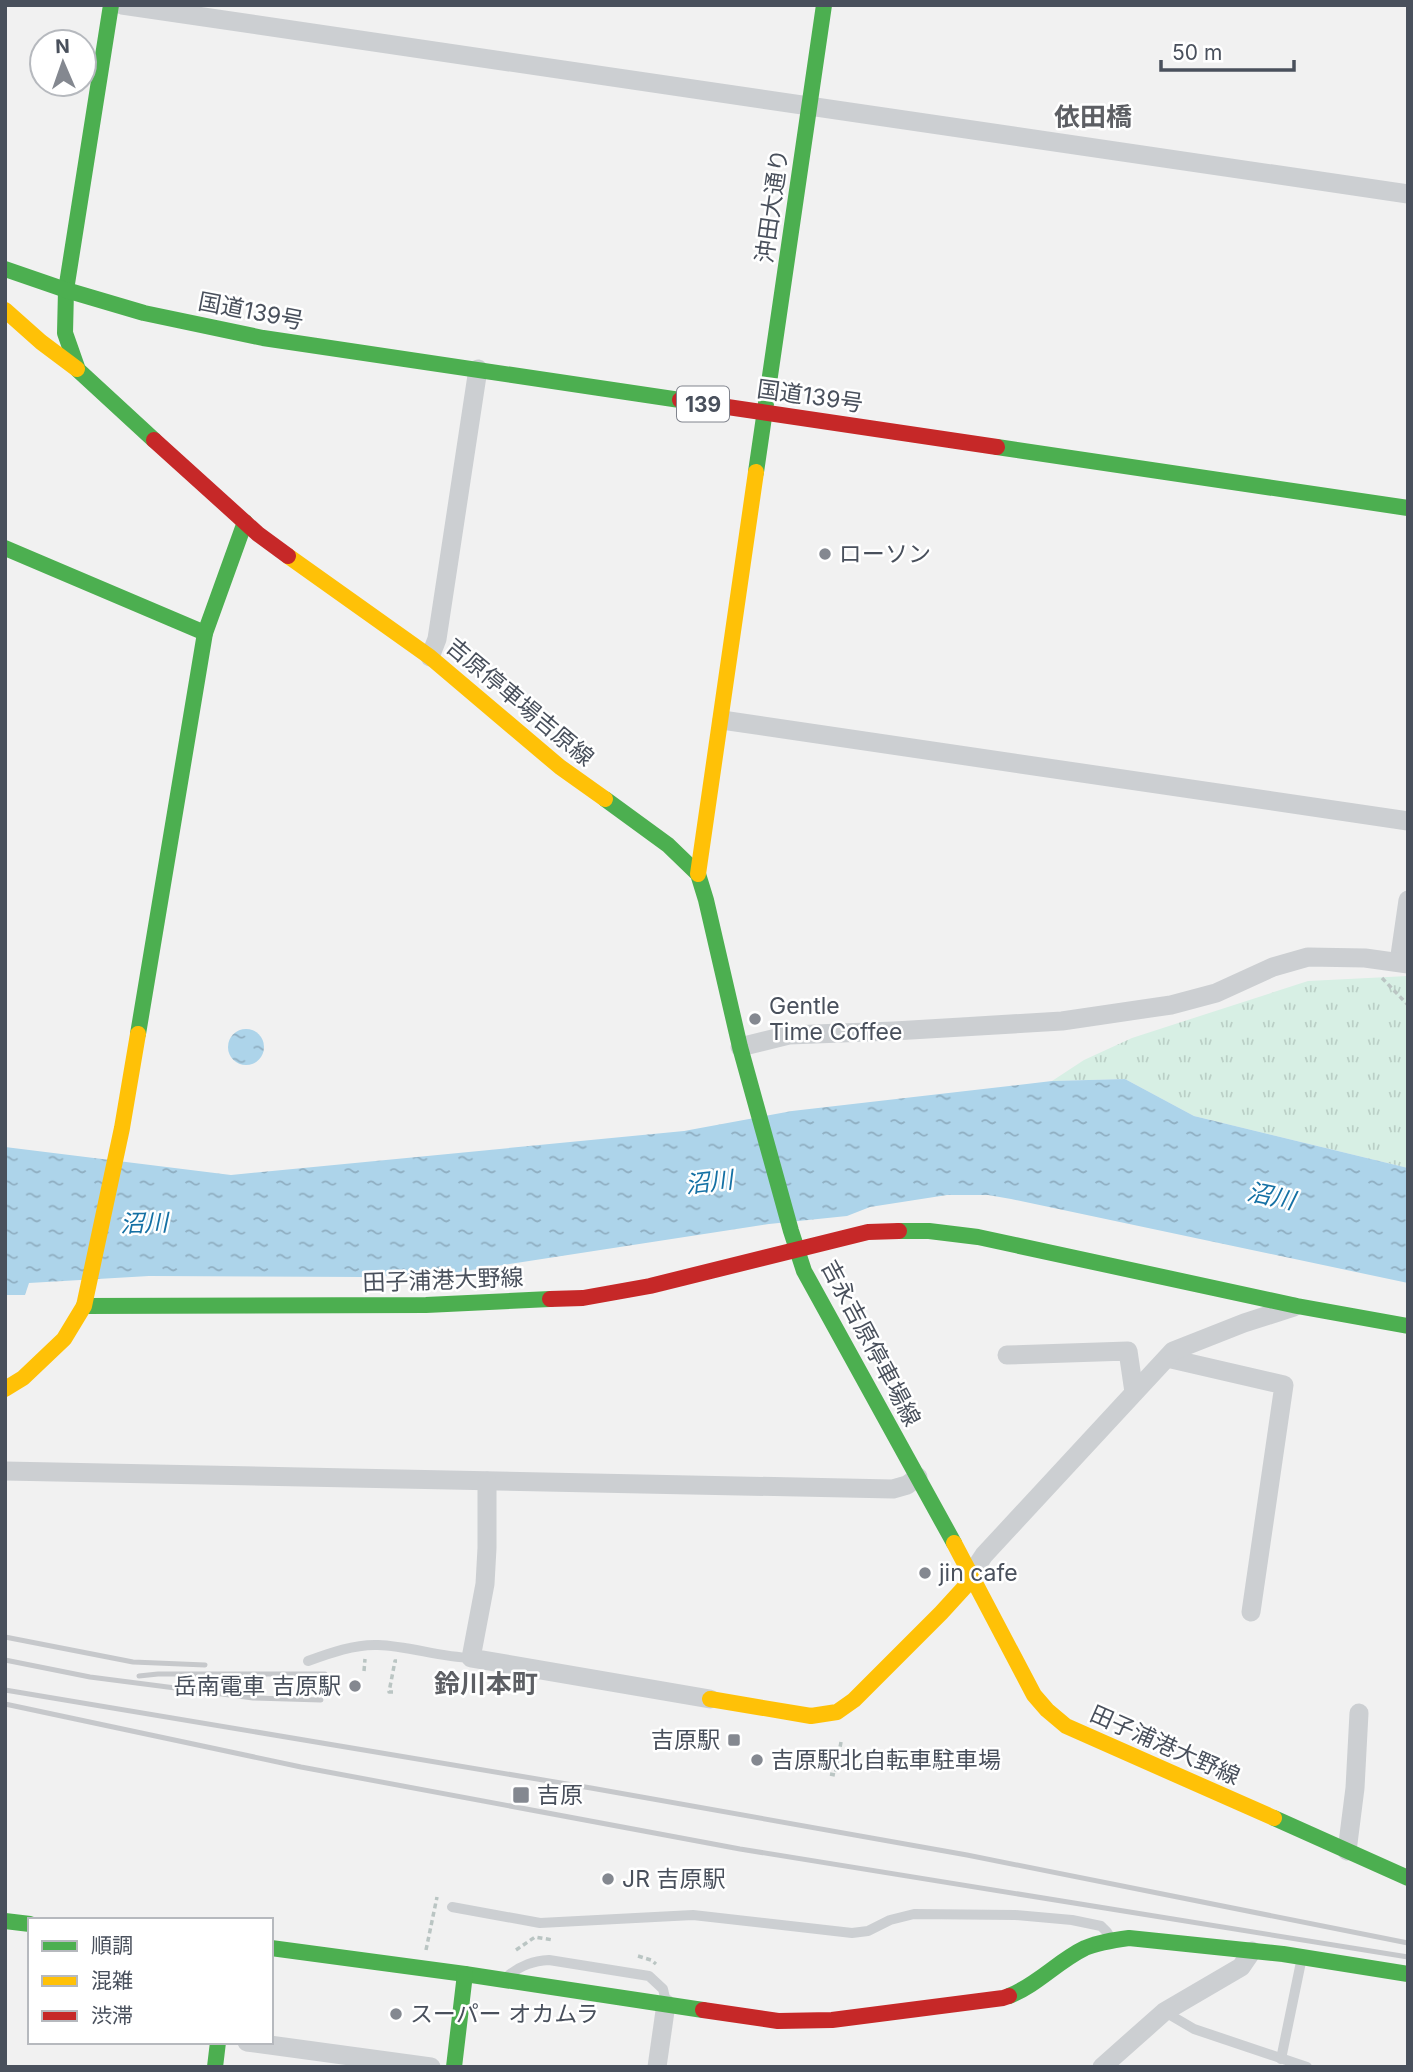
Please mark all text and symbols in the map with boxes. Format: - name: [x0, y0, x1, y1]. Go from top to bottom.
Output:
- north arrow: [28, 28, 98, 98]
- scale bar: [1161, 28, 1294, 72]
- text: N: [55, 35, 70, 58]
- text: 50 m: [1172, 40, 1222, 65]
- district label: 依田橋: [1054, 101, 1132, 132]
- street label: 沖田大通り: [750, 147, 794, 265]
- street label: 国道139号: [196, 287, 306, 335]
- street label: 国道139号: [755, 375, 865, 417]
- road number: 139: [677, 386, 729, 422]
- place label: ローソン: [839, 540, 931, 568]
- marker: ローソン: [817, 546, 833, 562]
- street label: 吉原停車場吉原線: [441, 632, 599, 772]
- place label: Gentle Time Coffee: [769, 992, 902, 1046]
- marker: Gentle Time Coffee: [747, 1011, 763, 1027]
- water label: 沼川: [683, 1164, 738, 1199]
- water label: 沼川: [1245, 1177, 1300, 1216]
- water label: 沼川: [120, 1208, 171, 1238]
- street label: 吉永吉原停車場線: [815, 1255, 927, 1431]
- street label: 田子浦港大野線: [362, 1263, 524, 1297]
- place label: jin cafe: [938, 1559, 1018, 1587]
- marker: jin cafe: [917, 1565, 933, 1581]
- district label: 鈴川本町: [434, 1668, 538, 1699]
- place label: 岳南電車 吉原駅: [174, 1672, 341, 1700]
- marker: 岳南電車 吉原駅: [347, 1678, 363, 1694]
- street label: 田子浦港大野線: [1086, 1699, 1244, 1791]
- place label: 吉原駅: [651, 1726, 720, 1754]
- marker: 吉原駅: [726, 1732, 742, 1748]
- place label: 吉原駅北自転車駐車場: [771, 1746, 1001, 1774]
- marker: 吉原駅北自転車駐車場: [749, 1752, 765, 1768]
- place label: 吉原: [537, 1781, 583, 1809]
- marker: 吉原: [511, 1785, 531, 1805]
- place label: JR 吉原駅: [622, 1865, 725, 1893]
- marker: JR 吉原駅: [600, 1871, 616, 1887]
- legend: [28, 1918, 273, 2044]
- text: 順調: [91, 1933, 133, 1958]
- text: 混雑: [91, 1968, 133, 1993]
- place label: スーパー オカムラ: [410, 2000, 599, 2028]
- text: 渋滞: [91, 2003, 133, 2028]
- marker: スーパー オカムラ: [388, 2006, 404, 2022]

